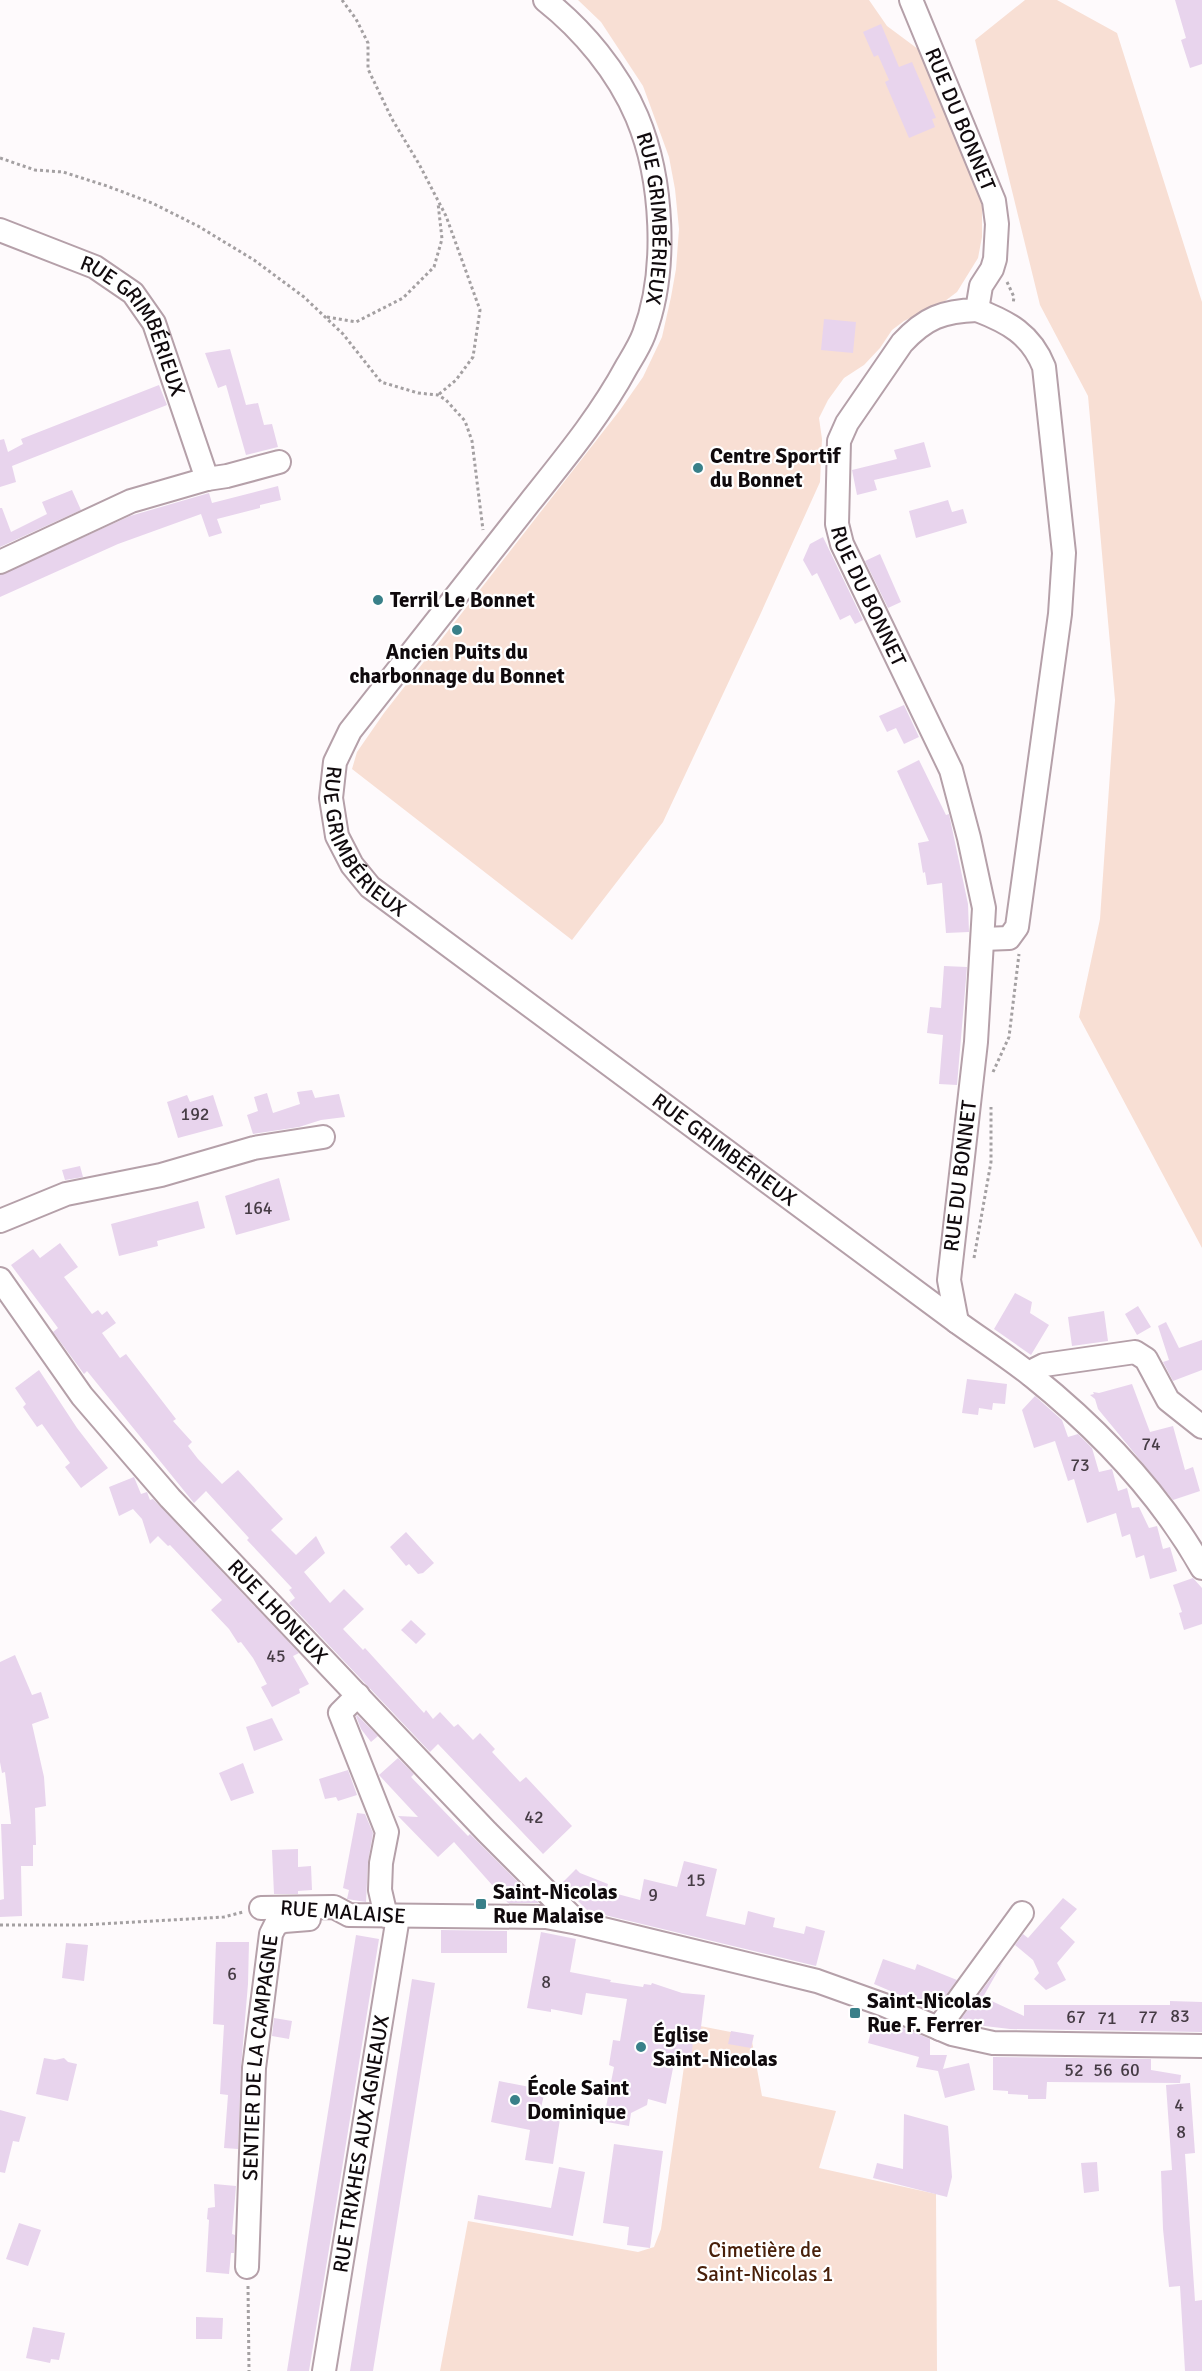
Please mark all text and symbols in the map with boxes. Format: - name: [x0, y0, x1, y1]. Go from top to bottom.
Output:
- street label: RUE DU BONNET: [919, 44, 1002, 195]
- street label: RUE GRIMBÉRIEUX: [631, 129, 673, 307]
- street label: RUE GRIMBÉRIEUX: [77, 250, 191, 399]
- place label: Centre Sportif du Bonnet: [710, 443, 842, 493]
- marker: Centre Sportif du Bonnet: [691, 461, 705, 475]
- street label: RUE DU BONNET: [825, 523, 912, 671]
- place label: Terril Le Bonnet: [390, 587, 535, 613]
- marker: Terril Le Bonnet: [371, 593, 385, 607]
- marker: Ancien Puits du charbonnage du Bonnet: [450, 623, 464, 637]
- place label: Ancien Puits du charbonnage du Bonnet: [349, 639, 565, 689]
- street label: RUE GRIMBÉRIEUX: [317, 765, 411, 922]
- street label: RUE GRIMBÉRIEUX: [647, 1088, 802, 1212]
- street label: RUE DU BONNET: [938, 1098, 982, 1253]
- house number: 192: [180, 1103, 210, 1125]
- house number: 164: [243, 1197, 273, 1219]
- house number: 74: [1141, 1433, 1161, 1455]
- house number: 73: [1070, 1454, 1090, 1476]
- street label: RUE LHONEUX: [222, 1554, 333, 1669]
- house number: 45: [266, 1645, 286, 1667]
- house number: 42: [524, 1806, 544, 1828]
- house number: 15: [686, 1869, 706, 1891]
- place label: Saint-Nicolas Rue Malaise: [493, 1879, 617, 1929]
- house number: 9: [648, 1884, 658, 1906]
- street label: RUE MALAISE: [279, 1895, 407, 1929]
- marker: Saint-Nicolas Rue Malaise: [474, 1897, 488, 1911]
- street label: SENTIER DE LA CAMPAGNE: [237, 1933, 284, 2181]
- house number: 6: [227, 1963, 237, 1985]
- house number: 8: [541, 1971, 551, 1993]
- place label: Saint-Nicolas Rue F. Ferrer: [867, 1988, 991, 2038]
- house number: 83: [1170, 2005, 1190, 2027]
- marker: Saint-Nicolas Rue F. Ferrer: [848, 2006, 862, 2020]
- house number: 67: [1066, 2006, 1086, 2028]
- house number: 77: [1138, 2006, 1158, 2028]
- house number: 71: [1097, 2007, 1117, 2029]
- street label: RUE TRIXHES AUX AGNEAUX: [327, 2013, 395, 2275]
- place label: Église Saint-Nicolas: [653, 2021, 777, 2072]
- marker: Église Saint-Nicolas: [634, 2040, 648, 2054]
- house number: 52: [1064, 2059, 1084, 2081]
- house number: 56: [1093, 2059, 1113, 2081]
- house number: 60: [1120, 2059, 1140, 2081]
- place label: École Saint Dominique: [527, 2074, 629, 2125]
- marker: École Saint Dominique: [508, 2093, 522, 2107]
- house number: 4: [1174, 2094, 1184, 2116]
- house number: 8: [1176, 2121, 1186, 2143]
- park label: Cimetière de Saint-Nicolas 1: [697, 2237, 833, 2287]

